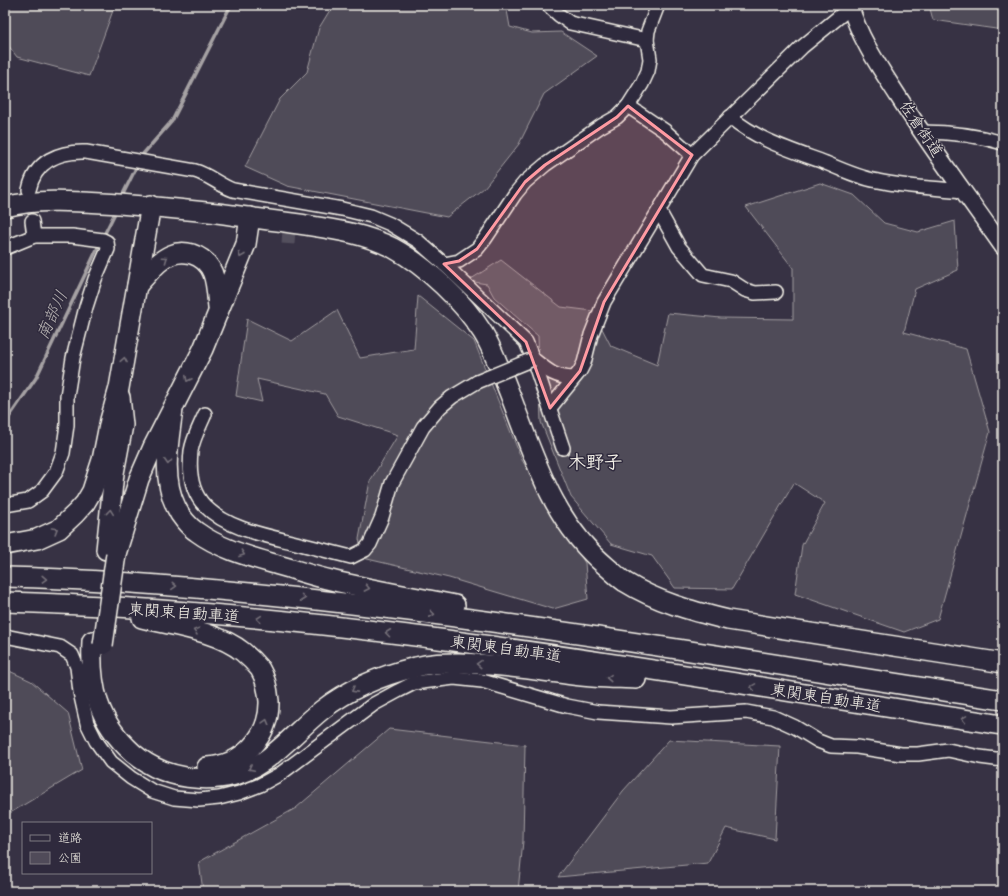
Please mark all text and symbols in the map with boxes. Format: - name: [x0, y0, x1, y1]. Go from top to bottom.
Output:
- street label: 佐倉街道: [895, 97, 947, 161]
- one-way arrow: [238, 251, 246, 258]
- one-way arrow: [161, 256, 168, 264]
- water label: 南部川: [32, 287, 72, 343]
- one-way arrow: [119, 357, 128, 363]
- one-way arrow: [185, 375, 192, 382]
- district label: 木野子: [568, 451, 622, 473]
- one-way arrow: [163, 459, 172, 465]
- one-way arrow: [105, 509, 114, 515]
- one-way arrow: [51, 528, 58, 535]
- one-way arrow: [239, 549, 246, 557]
- one-way arrow: [41, 574, 47, 583]
- one-way arrow: [171, 582, 177, 591]
- one-way arrow: [364, 584, 370, 592]
- one-way arrow: [300, 594, 306, 603]
- street label: 東関東自動車道: [127, 599, 241, 627]
- one-way arrow: [429, 609, 435, 618]
- one-way arrow: [256, 614, 262, 623]
- one-way arrow: [193, 628, 200, 636]
- one-way arrow: [385, 629, 391, 638]
- street label: 東関東自動車道: [449, 631, 563, 667]
- one-way arrow: [476, 659, 482, 668]
- one-way arrow: [606, 673, 612, 682]
- street label: 東関東自動車道: [769, 679, 883, 717]
- one-way arrow: [750, 683, 756, 692]
- one-way arrow: [351, 685, 358, 693]
- one-way arrow: [961, 715, 968, 724]
- one-way arrow: [261, 718, 270, 725]
- one-way arrow: [248, 763, 255, 771]
- legend: [22, 822, 152, 874]
- text: 道路: [58, 830, 82, 846]
- text: 公園: [58, 850, 82, 866]

